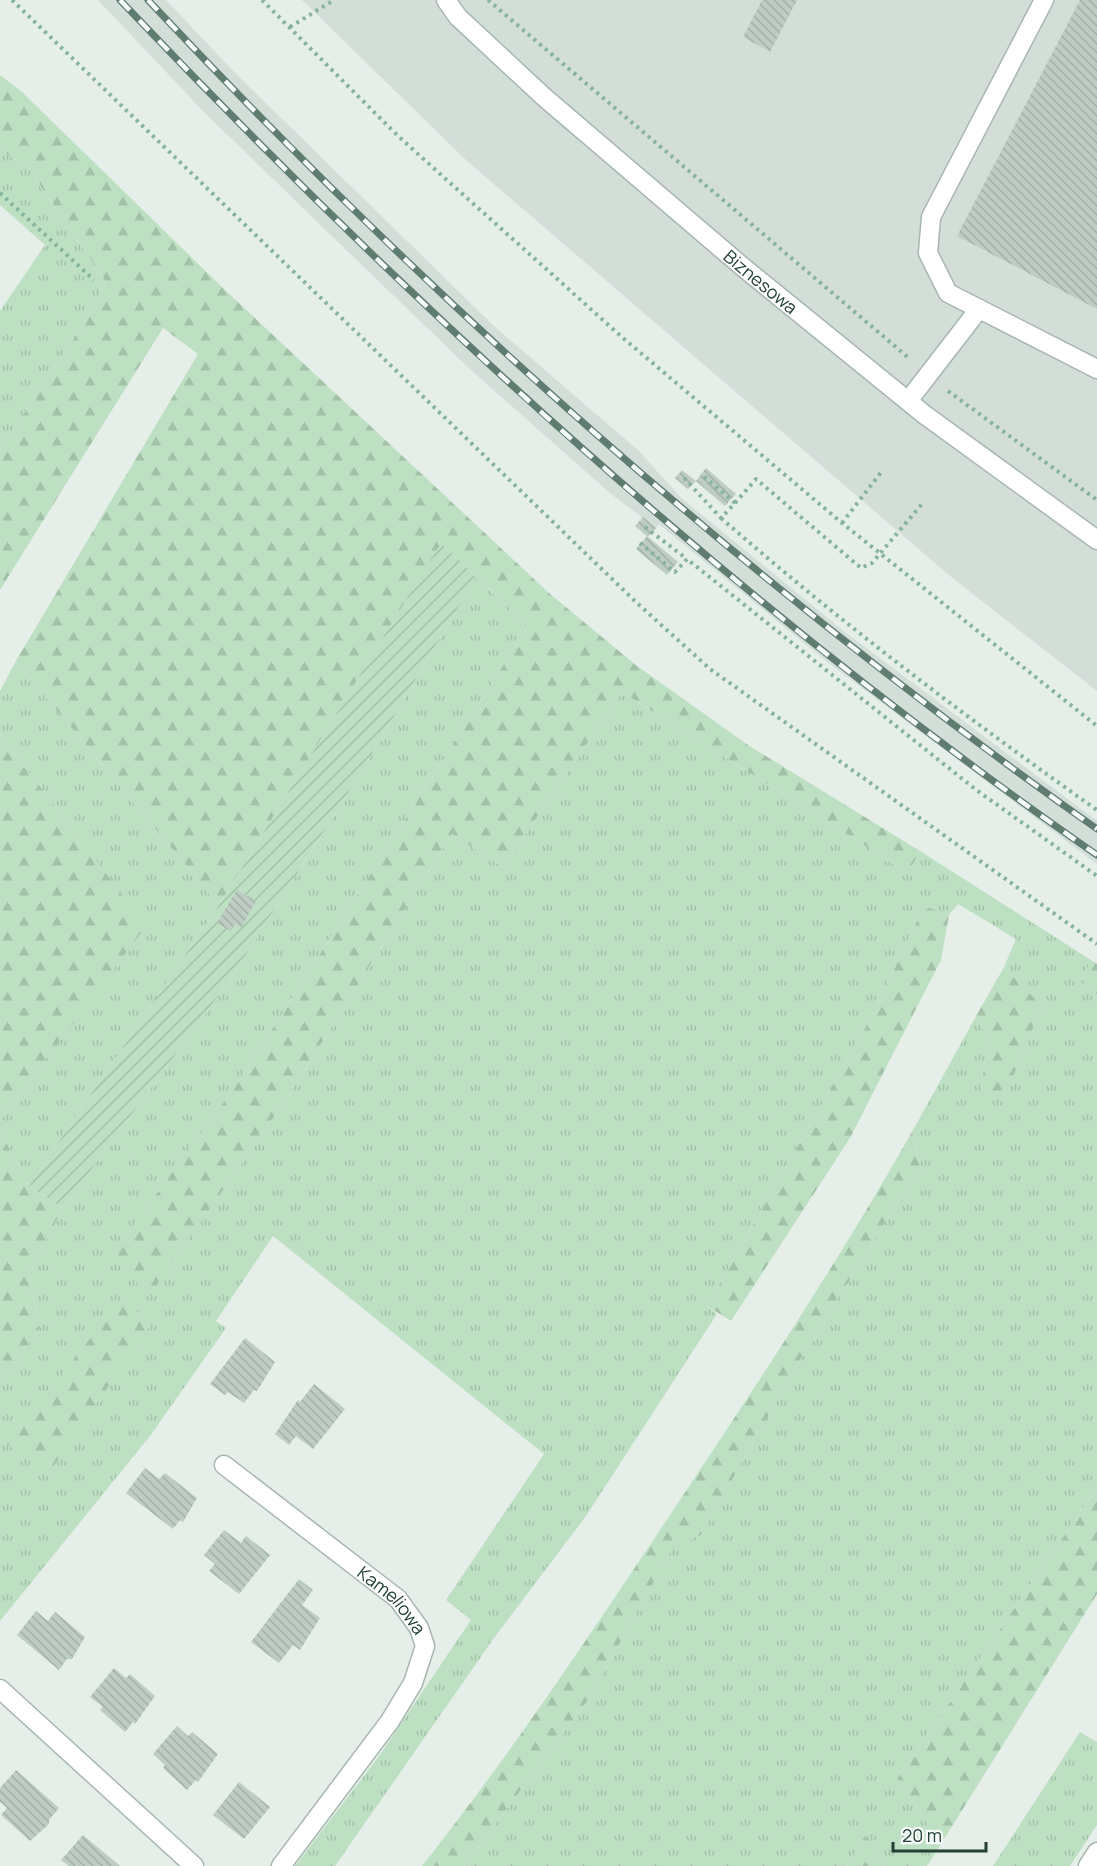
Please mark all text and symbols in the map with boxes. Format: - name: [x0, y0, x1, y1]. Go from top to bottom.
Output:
- street label: Biznesowa: [719, 244, 803, 319]
- street label: Kameliowa: [353, 1560, 432, 1639]
- scale bar: [893, 1815, 986, 1853]
- text: 20 m: [902, 1823, 942, 1847]

